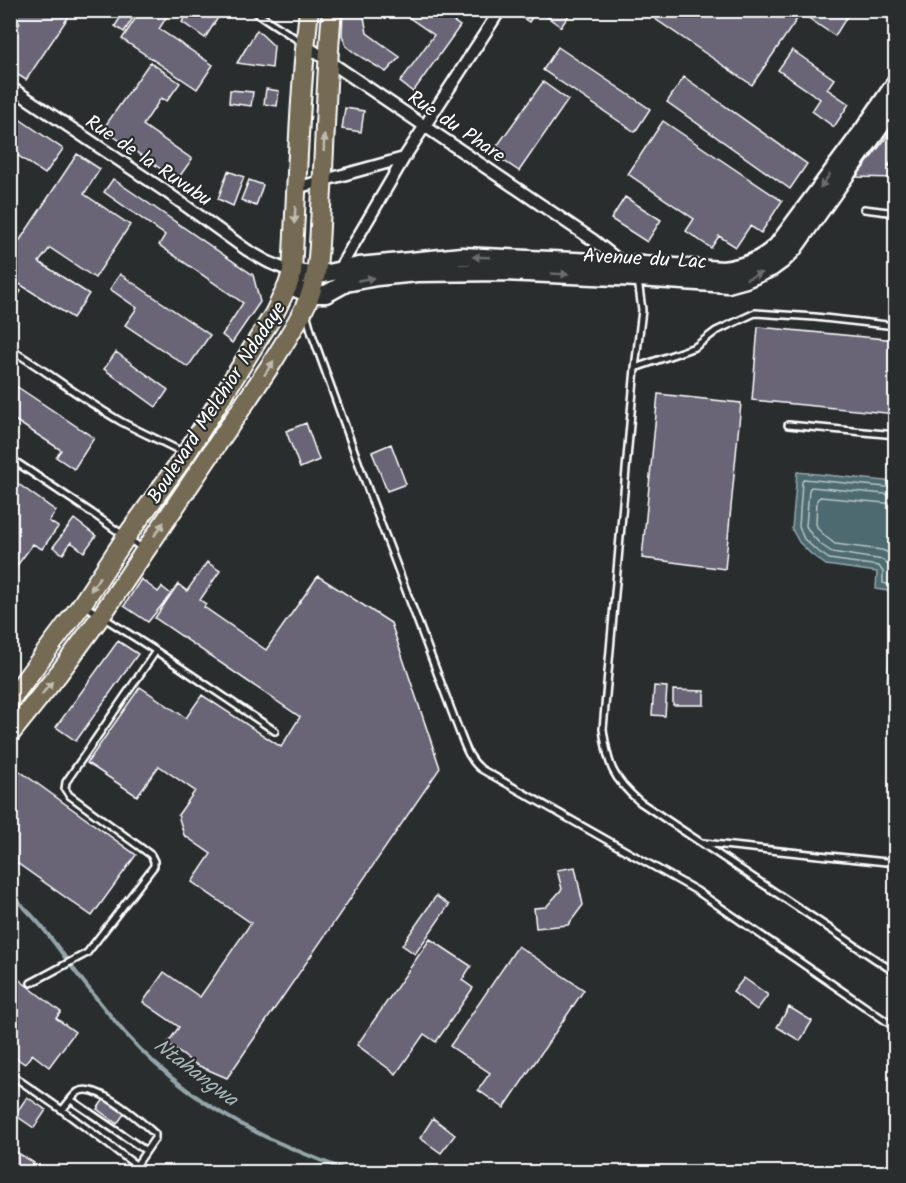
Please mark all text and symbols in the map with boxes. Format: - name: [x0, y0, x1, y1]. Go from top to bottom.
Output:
- street label: Rue du Phare: [400, 83, 511, 172]
- street label: Rue de la Ruvubu: [78, 107, 218, 216]
- one-way arrow: [320, 133, 329, 152]
- one-way arrow: [819, 173, 831, 189]
- one-way arrow: [290, 206, 300, 225]
- street label: Avenue du Lac: [582, 241, 708, 279]
- one-way arrow: [471, 253, 490, 262]
- one-way arrow: [551, 270, 570, 279]
- one-way arrow: [745, 271, 763, 281]
- one-way arrow: [356, 274, 375, 283]
- street label: Boulevard Melchior Ndadaye: [140, 295, 295, 511]
- one-way arrow: [263, 360, 275, 376]
- one-way arrow: [153, 521, 165, 537]
- one-way arrow: [90, 575, 101, 592]
- one-way arrow: [40, 681, 53, 696]
- water label: Ntahangwa: [146, 1030, 245, 1117]

